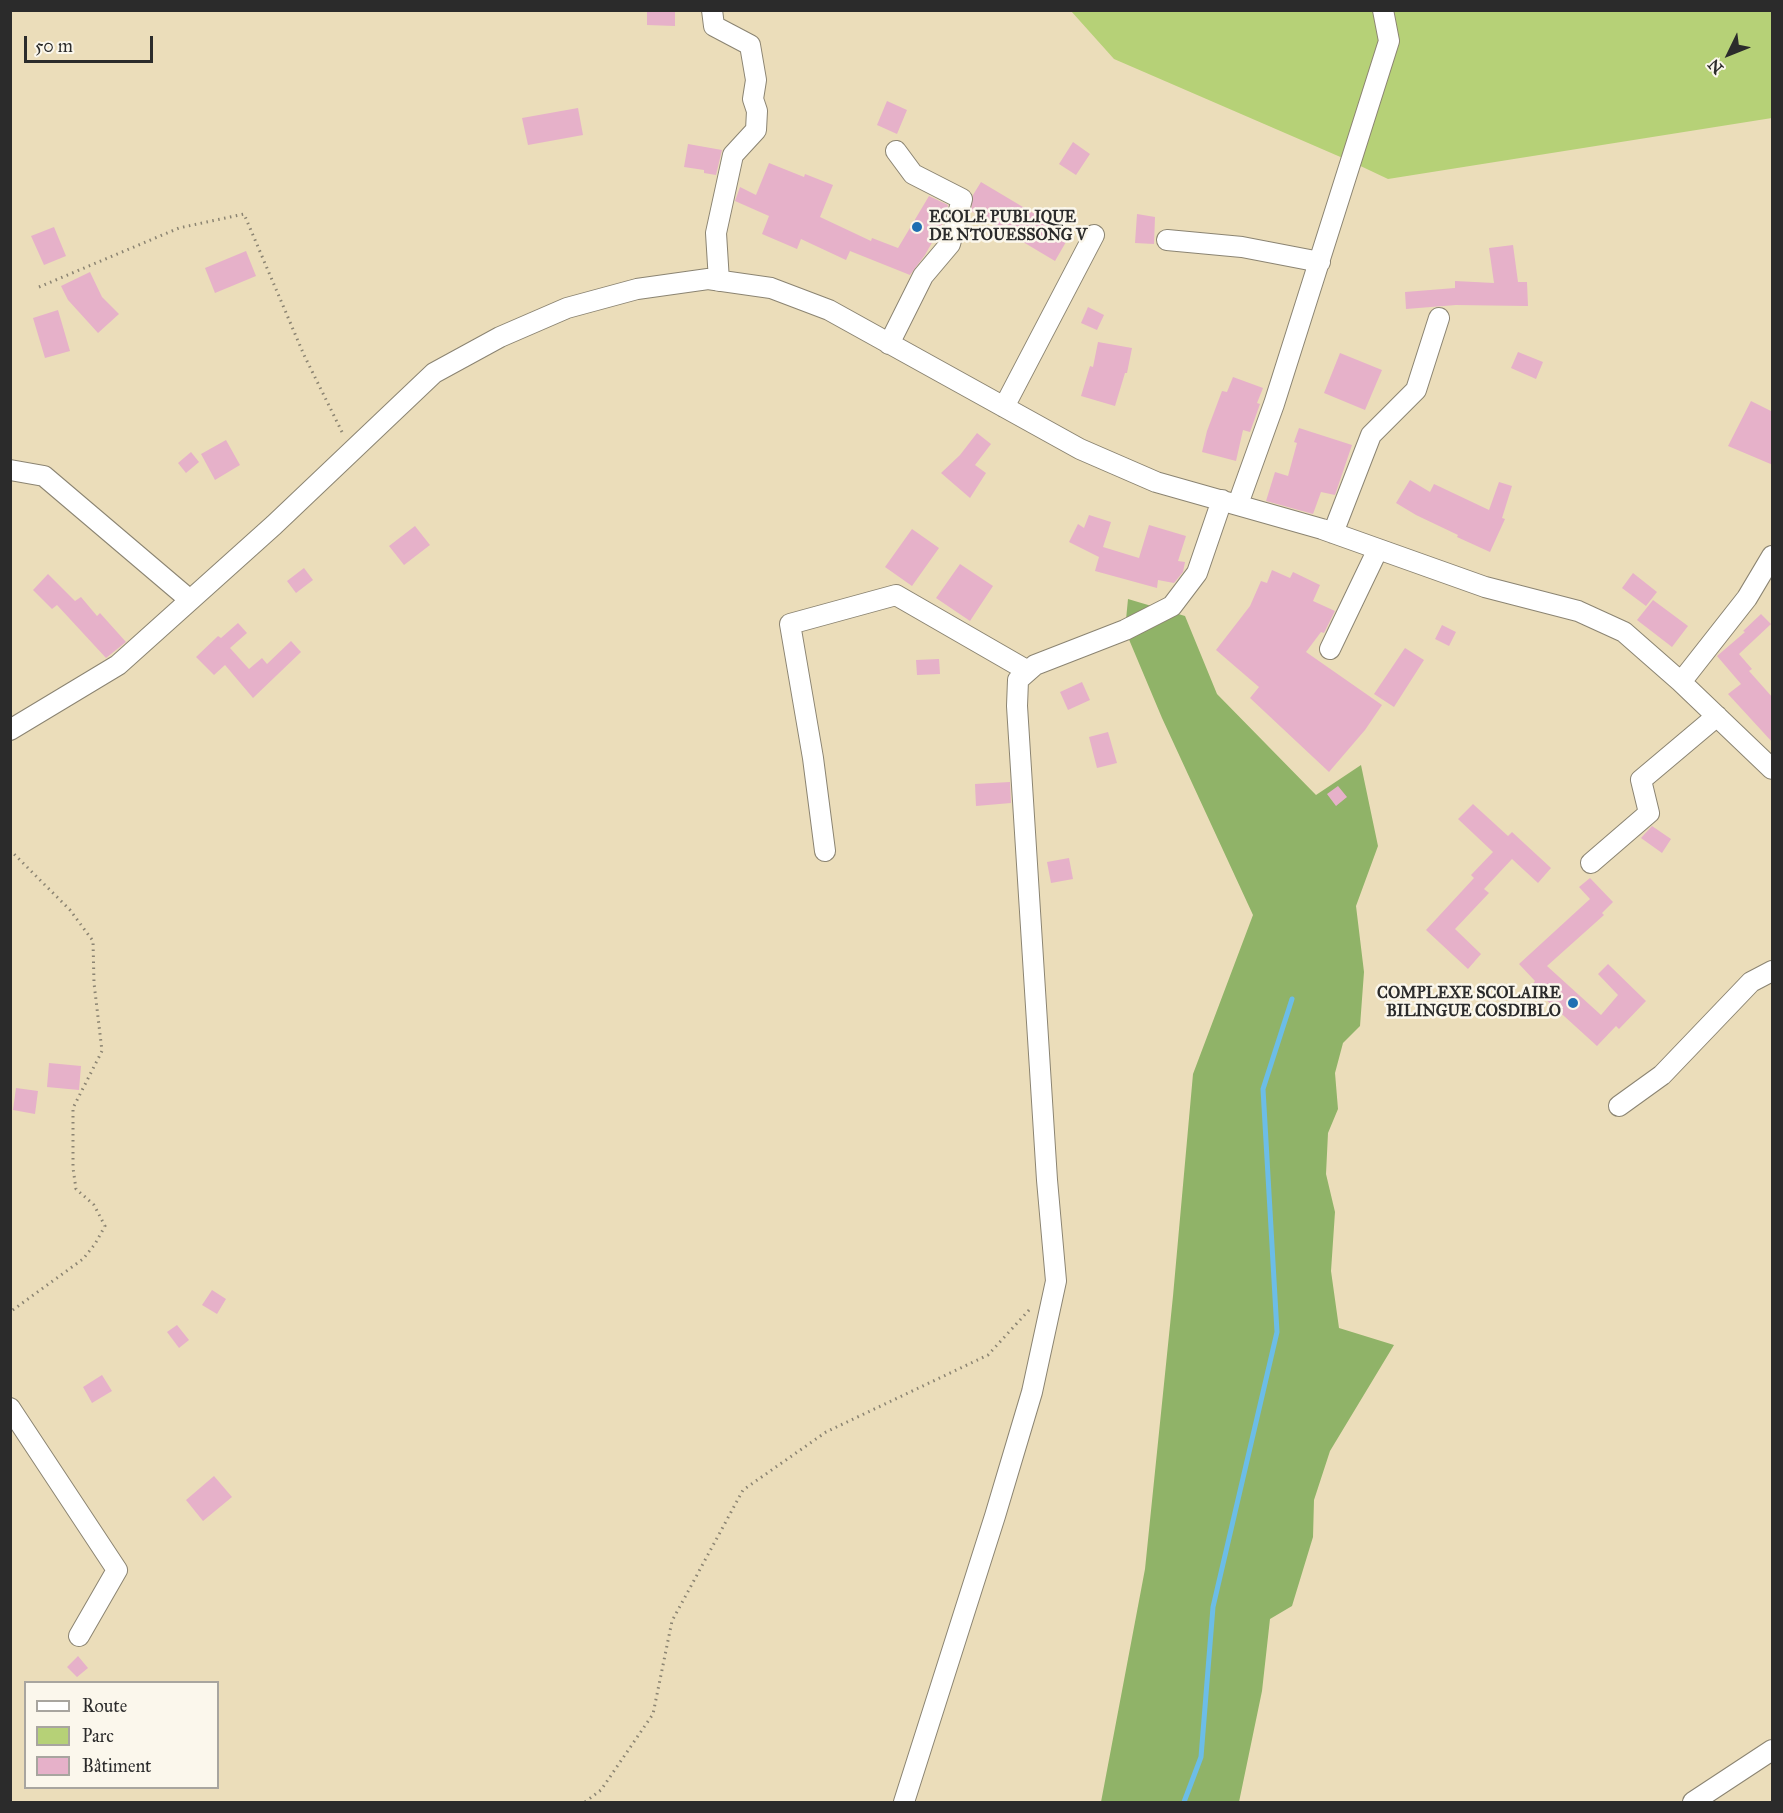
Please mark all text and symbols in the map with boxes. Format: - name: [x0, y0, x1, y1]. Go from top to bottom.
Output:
- scale bar: [27, 24, 156, 62]
- north arrow: [1699, 24, 1759, 84]
- text: 50 m: [35, 35, 73, 57]
- text: N: [1704, 55, 1727, 78]
- place label: ECOLE PUBLIQUE DE NTOUESSONG V: [929, 208, 1087, 246]
- marker: ECOLE PUBLIQUE DE NTOUESSONG V: [910, 220, 924, 234]
- place label: COMPLEXE SCOLAIRE BILINGUE COSDIBLO: [1377, 984, 1561, 1022]
- marker: COMPLEXE SCOLAIRE BILINGUE COSDIBLO: [1566, 996, 1580, 1010]
- legend: [24, 1681, 219, 1789]
- text: Route: [82, 1695, 127, 1717]
- text: Parc: [82, 1725, 114, 1747]
- text: Bâtiment: [82, 1755, 151, 1777]

